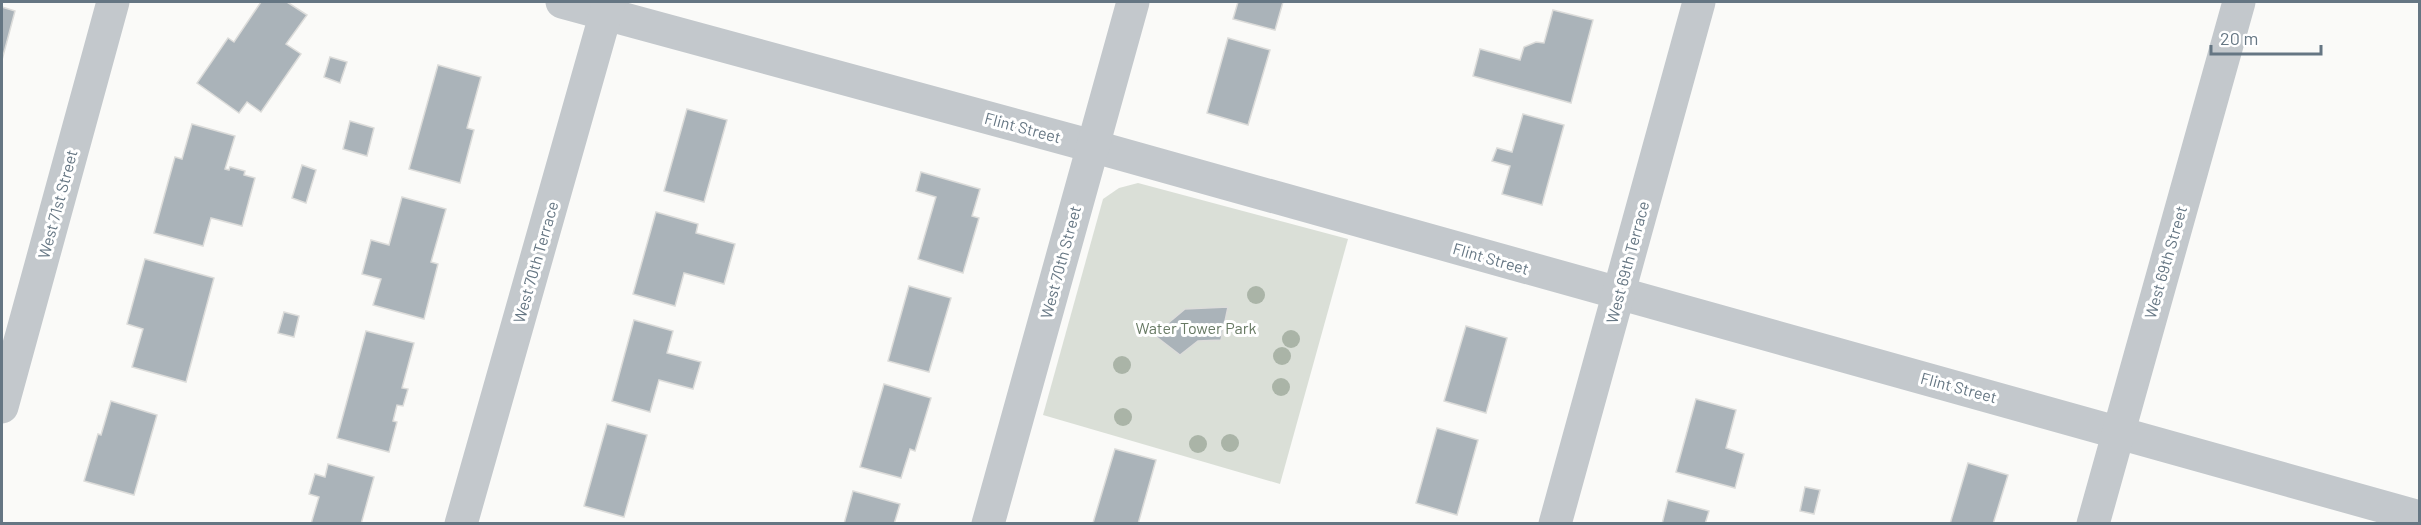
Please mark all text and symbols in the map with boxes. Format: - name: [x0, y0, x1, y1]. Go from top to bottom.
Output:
- scale bar: [2211, 18, 2320, 56]
- text: 20 m: [2220, 27, 2258, 49]
- street label: Flint Street: [983, 108, 1063, 146]
- street label: West 71st Street: [33, 147, 81, 261]
- street label: West 70th Terrace: [509, 199, 561, 325]
- street label: West 69th Terrace: [1602, 199, 1652, 325]
- street label: West 70th Street: [1036, 203, 1084, 321]
- street label: West 69th Street: [2140, 204, 2190, 320]
- street label: Flint Street: [1451, 238, 1531, 278]
- park label: Water Tower Park: [1135, 318, 1257, 337]
- street label: Flint Street: [1919, 368, 1999, 406]

